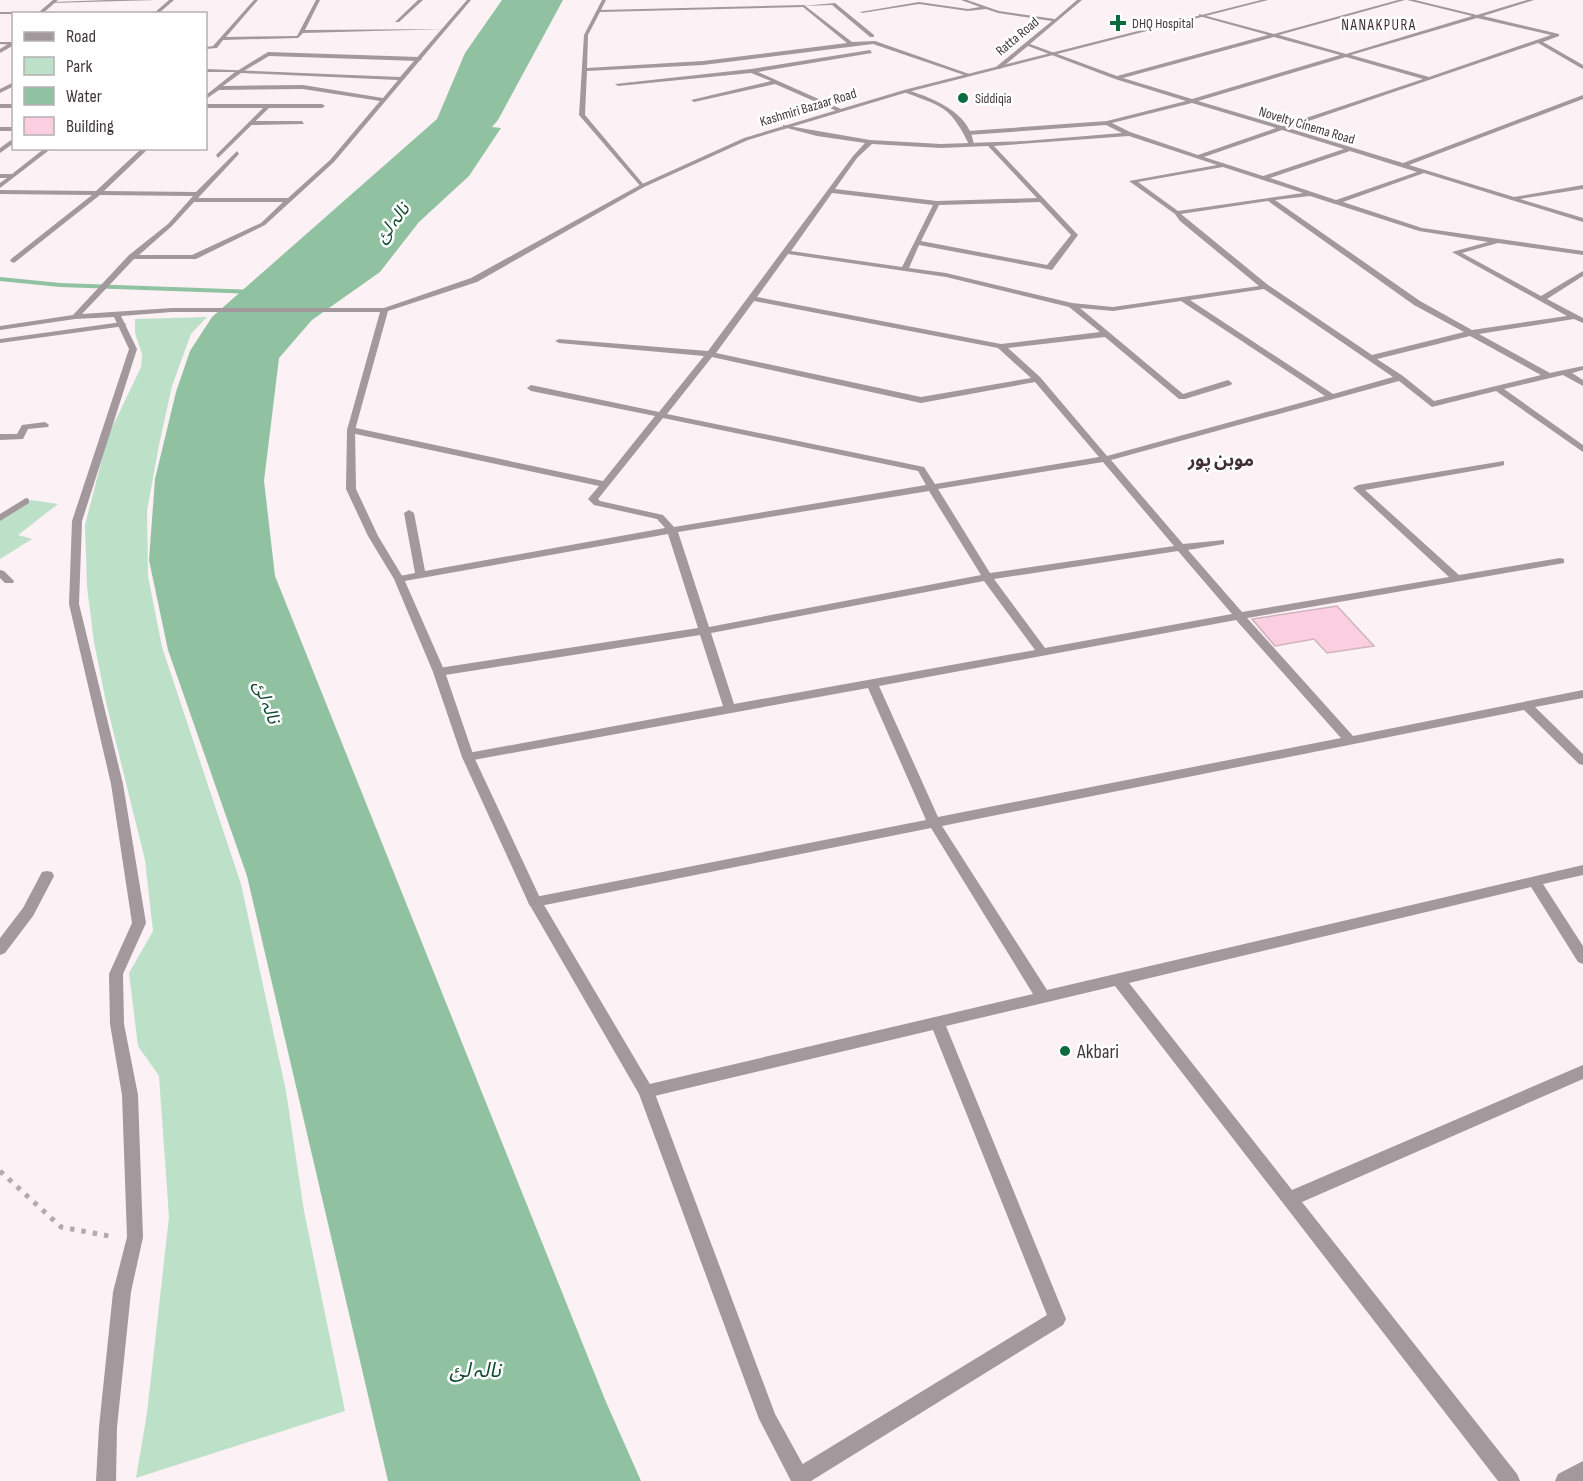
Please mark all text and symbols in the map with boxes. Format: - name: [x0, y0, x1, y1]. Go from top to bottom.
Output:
- legend: [12, 12, 207, 150]
- street label: Ratta Road: [992, 13, 1042, 59]
- marker: DHQ Hospital: [1109, 14, 1127, 32]
- place label: DHQ Hospital: [1132, 15, 1194, 32]
- district label: NANAKPURA: [1341, 16, 1417, 35]
- text: Road: [66, 26, 96, 47]
- text: Park: [66, 56, 92, 77]
- street label: Kashmiri Bazaar Road: [758, 85, 859, 130]
- text: Water: [66, 86, 102, 107]
- place label: Siddiqia: [975, 90, 1012, 107]
- marker: Siddiqia: [956, 91, 970, 105]
- street label: Novelty Cinema Road: [1257, 103, 1357, 148]
- text: Building: [66, 116, 114, 137]
- water label: نالہ لئ: [371, 198, 415, 247]
- district label: موہن پور: [1187, 450, 1254, 472]
- water label: نالہ لئ: [249, 678, 285, 729]
- place label: Akbari: [1076, 1040, 1119, 1064]
- marker: Akbari: [1058, 1044, 1072, 1058]
- water label: نالہ لئ: [449, 1358, 502, 1383]

